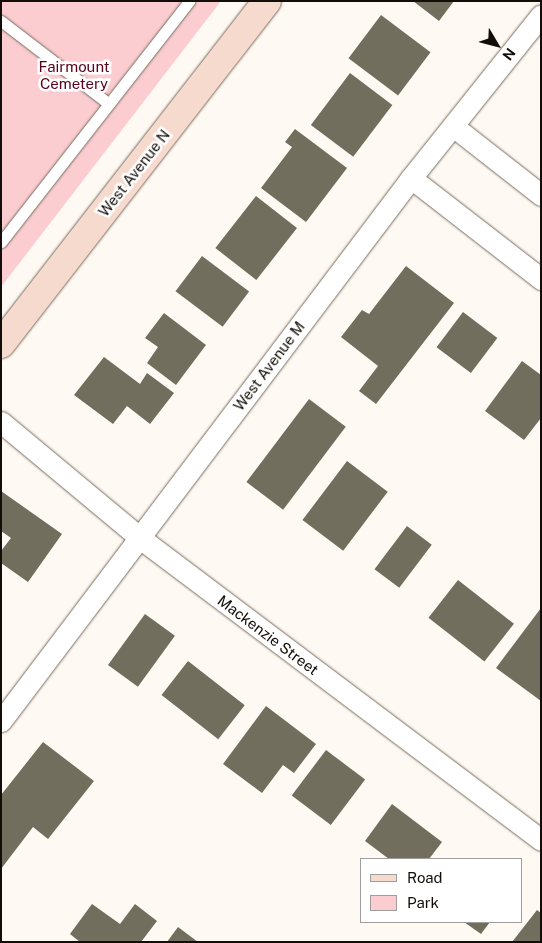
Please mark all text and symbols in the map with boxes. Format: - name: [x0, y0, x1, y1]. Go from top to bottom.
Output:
- north arrow: [472, 20, 522, 70]
- text: N: [499, 45, 519, 63]
- park label: Fairmount Cemetery: [38, 57, 110, 92]
- street label: West Avenue N: [94, 126, 174, 220]
- street label: West Avenue M: [229, 318, 309, 414]
- street label: Mackenzie Street: [214, 591, 322, 679]
- legend: [360, 858, 522, 923]
- text: Road: [407, 869, 443, 886]
- text: Park: [407, 894, 439, 911]

